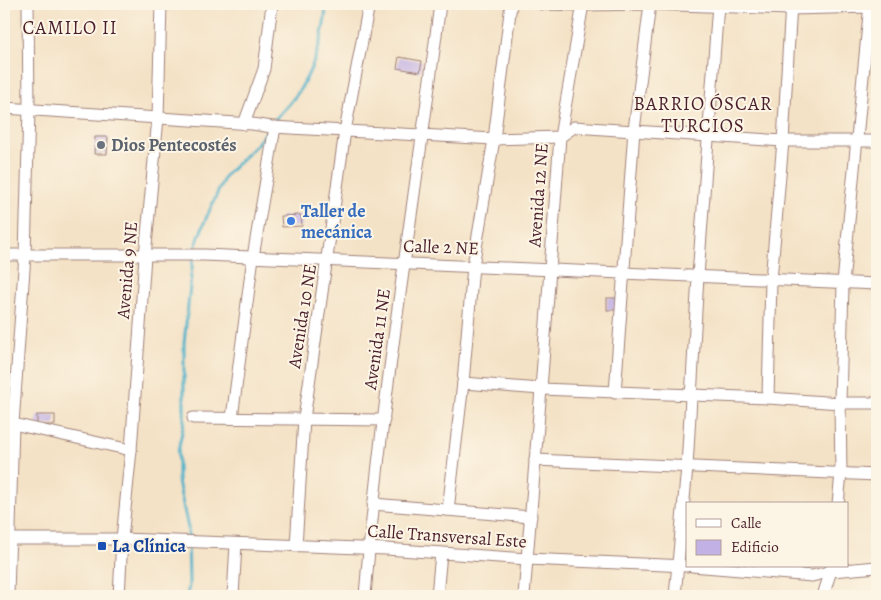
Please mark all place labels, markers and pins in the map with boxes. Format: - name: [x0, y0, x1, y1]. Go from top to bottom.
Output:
- place label: Dios Pentecostés: [111, 133, 237, 157]
- marker: Dios Pentecostés: [95, 139, 107, 151]
- place label: Taller de mecánica: [301, 199, 373, 244]
- marker: Taller de mecánica: [285, 215, 297, 227]
- place label: La Clínica: [112, 534, 186, 558]
- marker: La Clínica: [96, 540, 108, 552]

